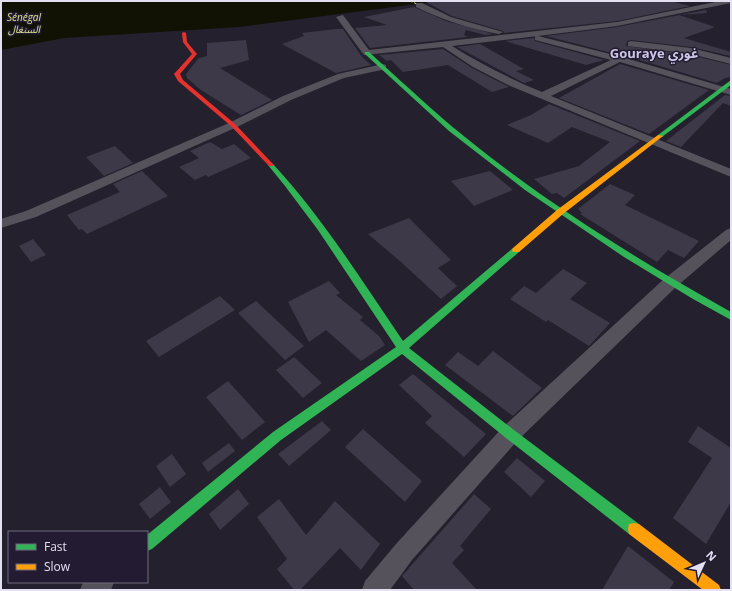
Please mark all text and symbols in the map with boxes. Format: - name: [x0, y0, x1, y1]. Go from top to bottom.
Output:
- water label: Sénégal السنغال: [7, 10, 42, 36]
- district label: Gouraye غوري: [610, 44, 698, 64]
- legend: [8, 531, 148, 583]
- text: Fast: [44, 538, 67, 555]
- north arrow: [684, 543, 724, 583]
- text: N: [703, 547, 720, 564]
- text: Slow: [44, 558, 71, 575]

